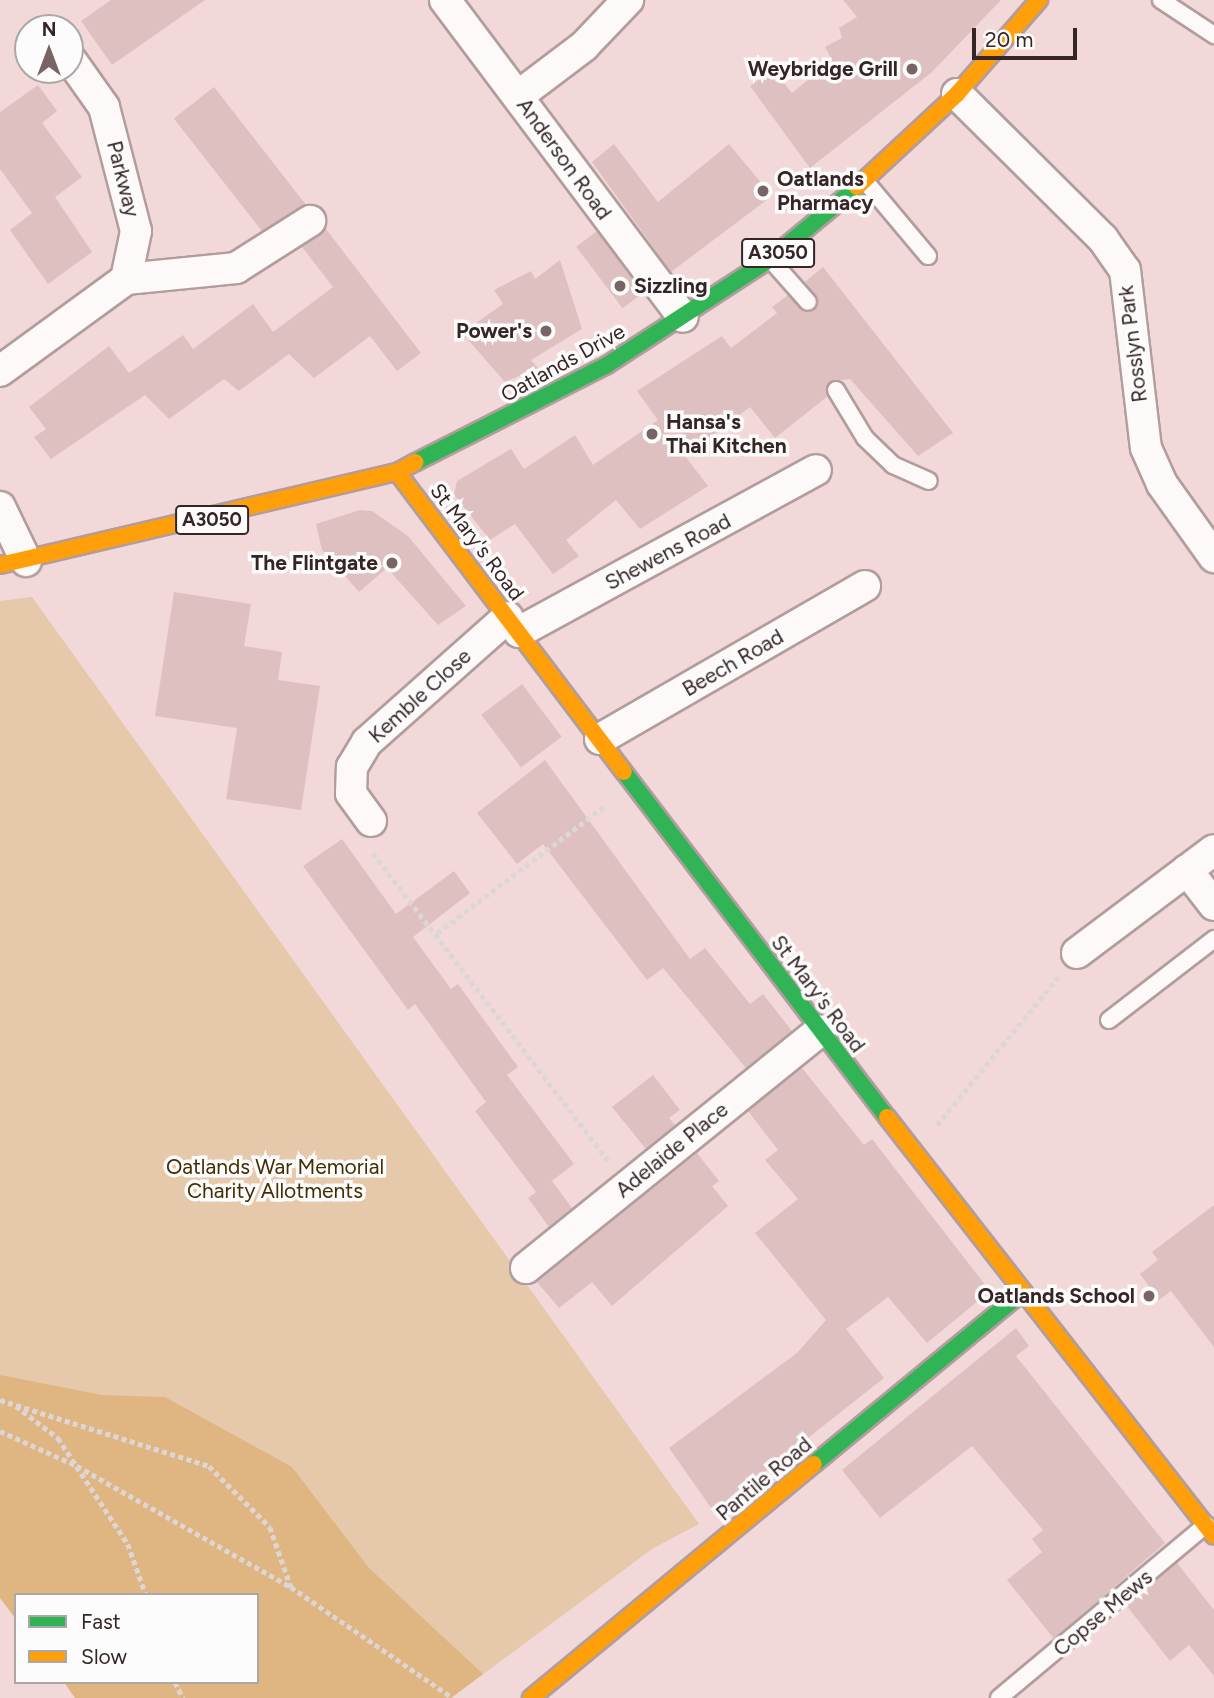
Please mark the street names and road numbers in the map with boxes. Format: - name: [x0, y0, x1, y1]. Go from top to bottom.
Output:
- street label: Anderson Road: [511, 93, 617, 225]
- street label: Parkway: [101, 138, 145, 220]
- road number: A3050: [740, 238, 816, 268]
- street label: Rosslyn Park: [1113, 284, 1153, 404]
- street label: Oatlands Drive: [497, 319, 629, 407]
- street label: St Mary's Road: [425, 478, 529, 606]
- road number: A3050: [174, 505, 250, 536]
- street label: Shewens Road: [601, 508, 735, 596]
- street label: Beech Road: [678, 624, 788, 702]
- street label: Kemble Close: [364, 644, 476, 748]
- street label: St Mary's Road: [766, 930, 870, 1058]
- street label: Adelaide Place: [611, 1097, 733, 1203]
- street label: Pantile Road: [711, 1432, 817, 1526]
- street label: Copse Mews: [1048, 1564, 1158, 1662]

